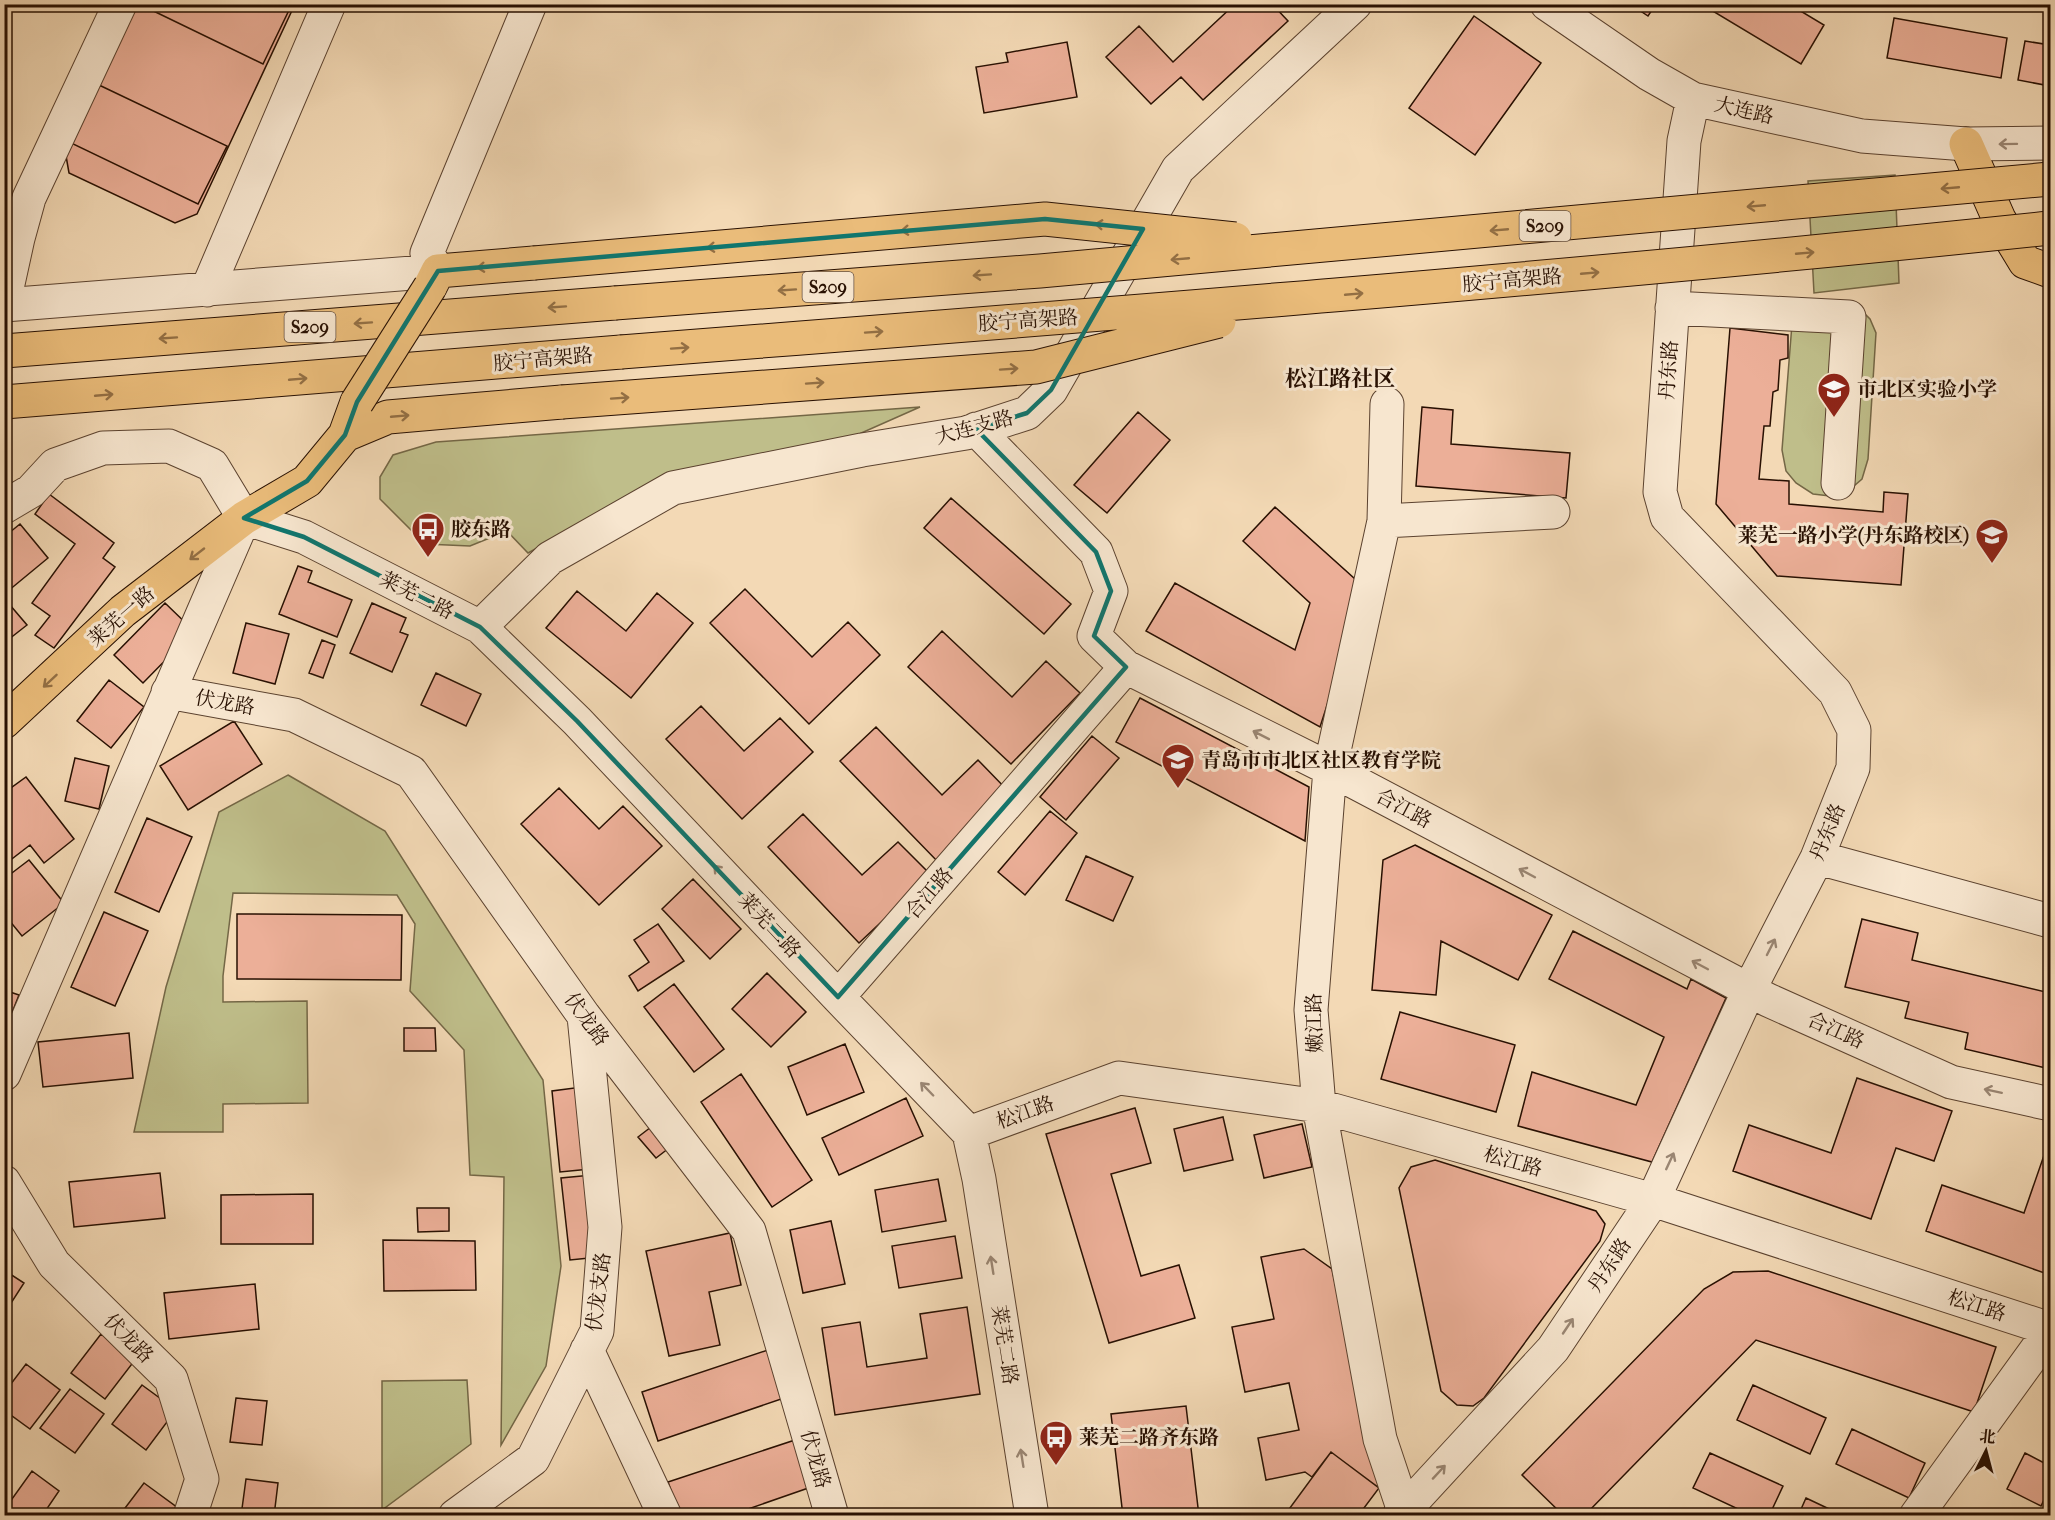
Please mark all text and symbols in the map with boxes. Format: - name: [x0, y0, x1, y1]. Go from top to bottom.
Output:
- street label: 大连路: [1712, 93, 1776, 128]
- one-way arrow: [1999, 138, 2019, 149]
- one-way arrow: [1941, 183, 1961, 194]
- one-way arrow: [1747, 201, 1767, 212]
- road number: S209: [1520, 211, 1570, 241]
- one-way arrow: [1095, 219, 1114, 230]
- one-way arrow: [900, 225, 920, 236]
- one-way arrow: [1490, 225, 1510, 236]
- one-way arrow: [706, 242, 726, 253]
- one-way arrow: [1794, 247, 1814, 258]
- one-way arrow: [1170, 254, 1190, 265]
- one-way arrow: [477, 262, 496, 273]
- street label: 胶宁高架路: [1461, 265, 1563, 296]
- one-way arrow: [1579, 267, 1599, 278]
- one-way arrow: [972, 270, 992, 281]
- road number: S209: [802, 272, 854, 302]
- one-way arrow: [778, 285, 798, 296]
- one-way arrow: [1343, 288, 1363, 299]
- one-way arrow: [548, 302, 568, 313]
- street label: 胶宁高架路: [977, 306, 1079, 335]
- road number: S209: [284, 312, 336, 342]
- one-way arrow: [353, 317, 373, 328]
- one-way arrow: [864, 327, 883, 338]
- one-way arrow: [159, 333, 179, 344]
- street label: 丹东路: [1655, 339, 1682, 401]
- one-way arrow: [669, 342, 689, 353]
- street label: 胶宁高架路: [492, 344, 594, 375]
- one-way arrow: [998, 363, 1018, 374]
- district label: 松江路社区: [1285, 366, 1395, 392]
- school or university icon: 市北区实验小学: [1816, 371, 1852, 418]
- one-way arrow: [288, 373, 308, 384]
- one-way arrow: [804, 377, 824, 388]
- place label: 市北区实验小学: [1857, 378, 1997, 401]
- one-way arrow: [93, 389, 113, 400]
- one-way arrow: [610, 392, 630, 403]
- street label: 大连支路: [933, 406, 1016, 449]
- one-way arrow: [389, 410, 409, 421]
- bus stop icon: 胶东路: [410, 511, 446, 558]
- school or university icon: 莱芜一路小学(丹东路校区): [1974, 517, 2010, 564]
- place label: 胶东路: [451, 518, 511, 541]
- place label: 莱芜一路小学(丹东路校区): [1738, 524, 1969, 547]
- one-way arrow: [190, 547, 206, 560]
- street label: 莱芜二路: [376, 567, 458, 624]
- street label: 莱芜一路: [84, 581, 159, 651]
- one-way arrow: [43, 674, 58, 688]
- street label: 伏龙路: [193, 686, 256, 719]
- one-way arrow: [1253, 728, 1271, 740]
- school or university icon: 青岛市市北区社区教育学院: [1160, 742, 1196, 789]
- place label: 青岛市市北区社区教育学院: [1201, 749, 1441, 772]
- street label: 合江路: [1372, 784, 1436, 833]
- street label: 丹东路: [1805, 800, 1850, 864]
- street label: 合江路: [901, 863, 958, 924]
- one-way arrow: [713, 865, 727, 880]
- one-way arrow: [1518, 867, 1536, 879]
- street label: 莱芜二路: [734, 888, 805, 962]
- one-way arrow: [1766, 938, 1778, 956]
- one-way arrow: [1691, 959, 1709, 970]
- street label: 伏龙路: [560, 988, 614, 1050]
- street label: 嫩江路: [1302, 993, 1327, 1053]
- street label: 合江路: [1804, 1008, 1868, 1053]
- one-way arrow: [920, 1082, 935, 1097]
- one-way arrow: [1984, 1085, 2003, 1097]
- street label: 松江路: [993, 1091, 1057, 1134]
- street label: 松江路: [1481, 1142, 1545, 1181]
- one-way arrow: [1665, 1153, 1677, 1171]
- street label: 丹东路: [1583, 1234, 1636, 1297]
- street label: 伏龙支路: [582, 1251, 615, 1333]
- one-way arrow: [987, 1256, 998, 1275]
- street label: 松江路: [1945, 1285, 2009, 1326]
- street label: 莱芜二路: [987, 1304, 1022, 1386]
- street label: 伏龙路: [99, 1309, 158, 1368]
- one-way arrow: [1562, 1319, 1574, 1335]
- bus stop icon: 莱芜二路齐东路: [1038, 1419, 1074, 1466]
- north arrow: [1956, 1421, 2016, 1481]
- place label: 莱芜二路齐东路: [1079, 1426, 1219, 1449]
- text: 北: [1979, 1426, 1996, 1447]
- street label: 伏龙路: [796, 1427, 835, 1491]
- one-way arrow: [1017, 1448, 1028, 1468]
- one-way arrow: [1432, 1465, 1446, 1480]

